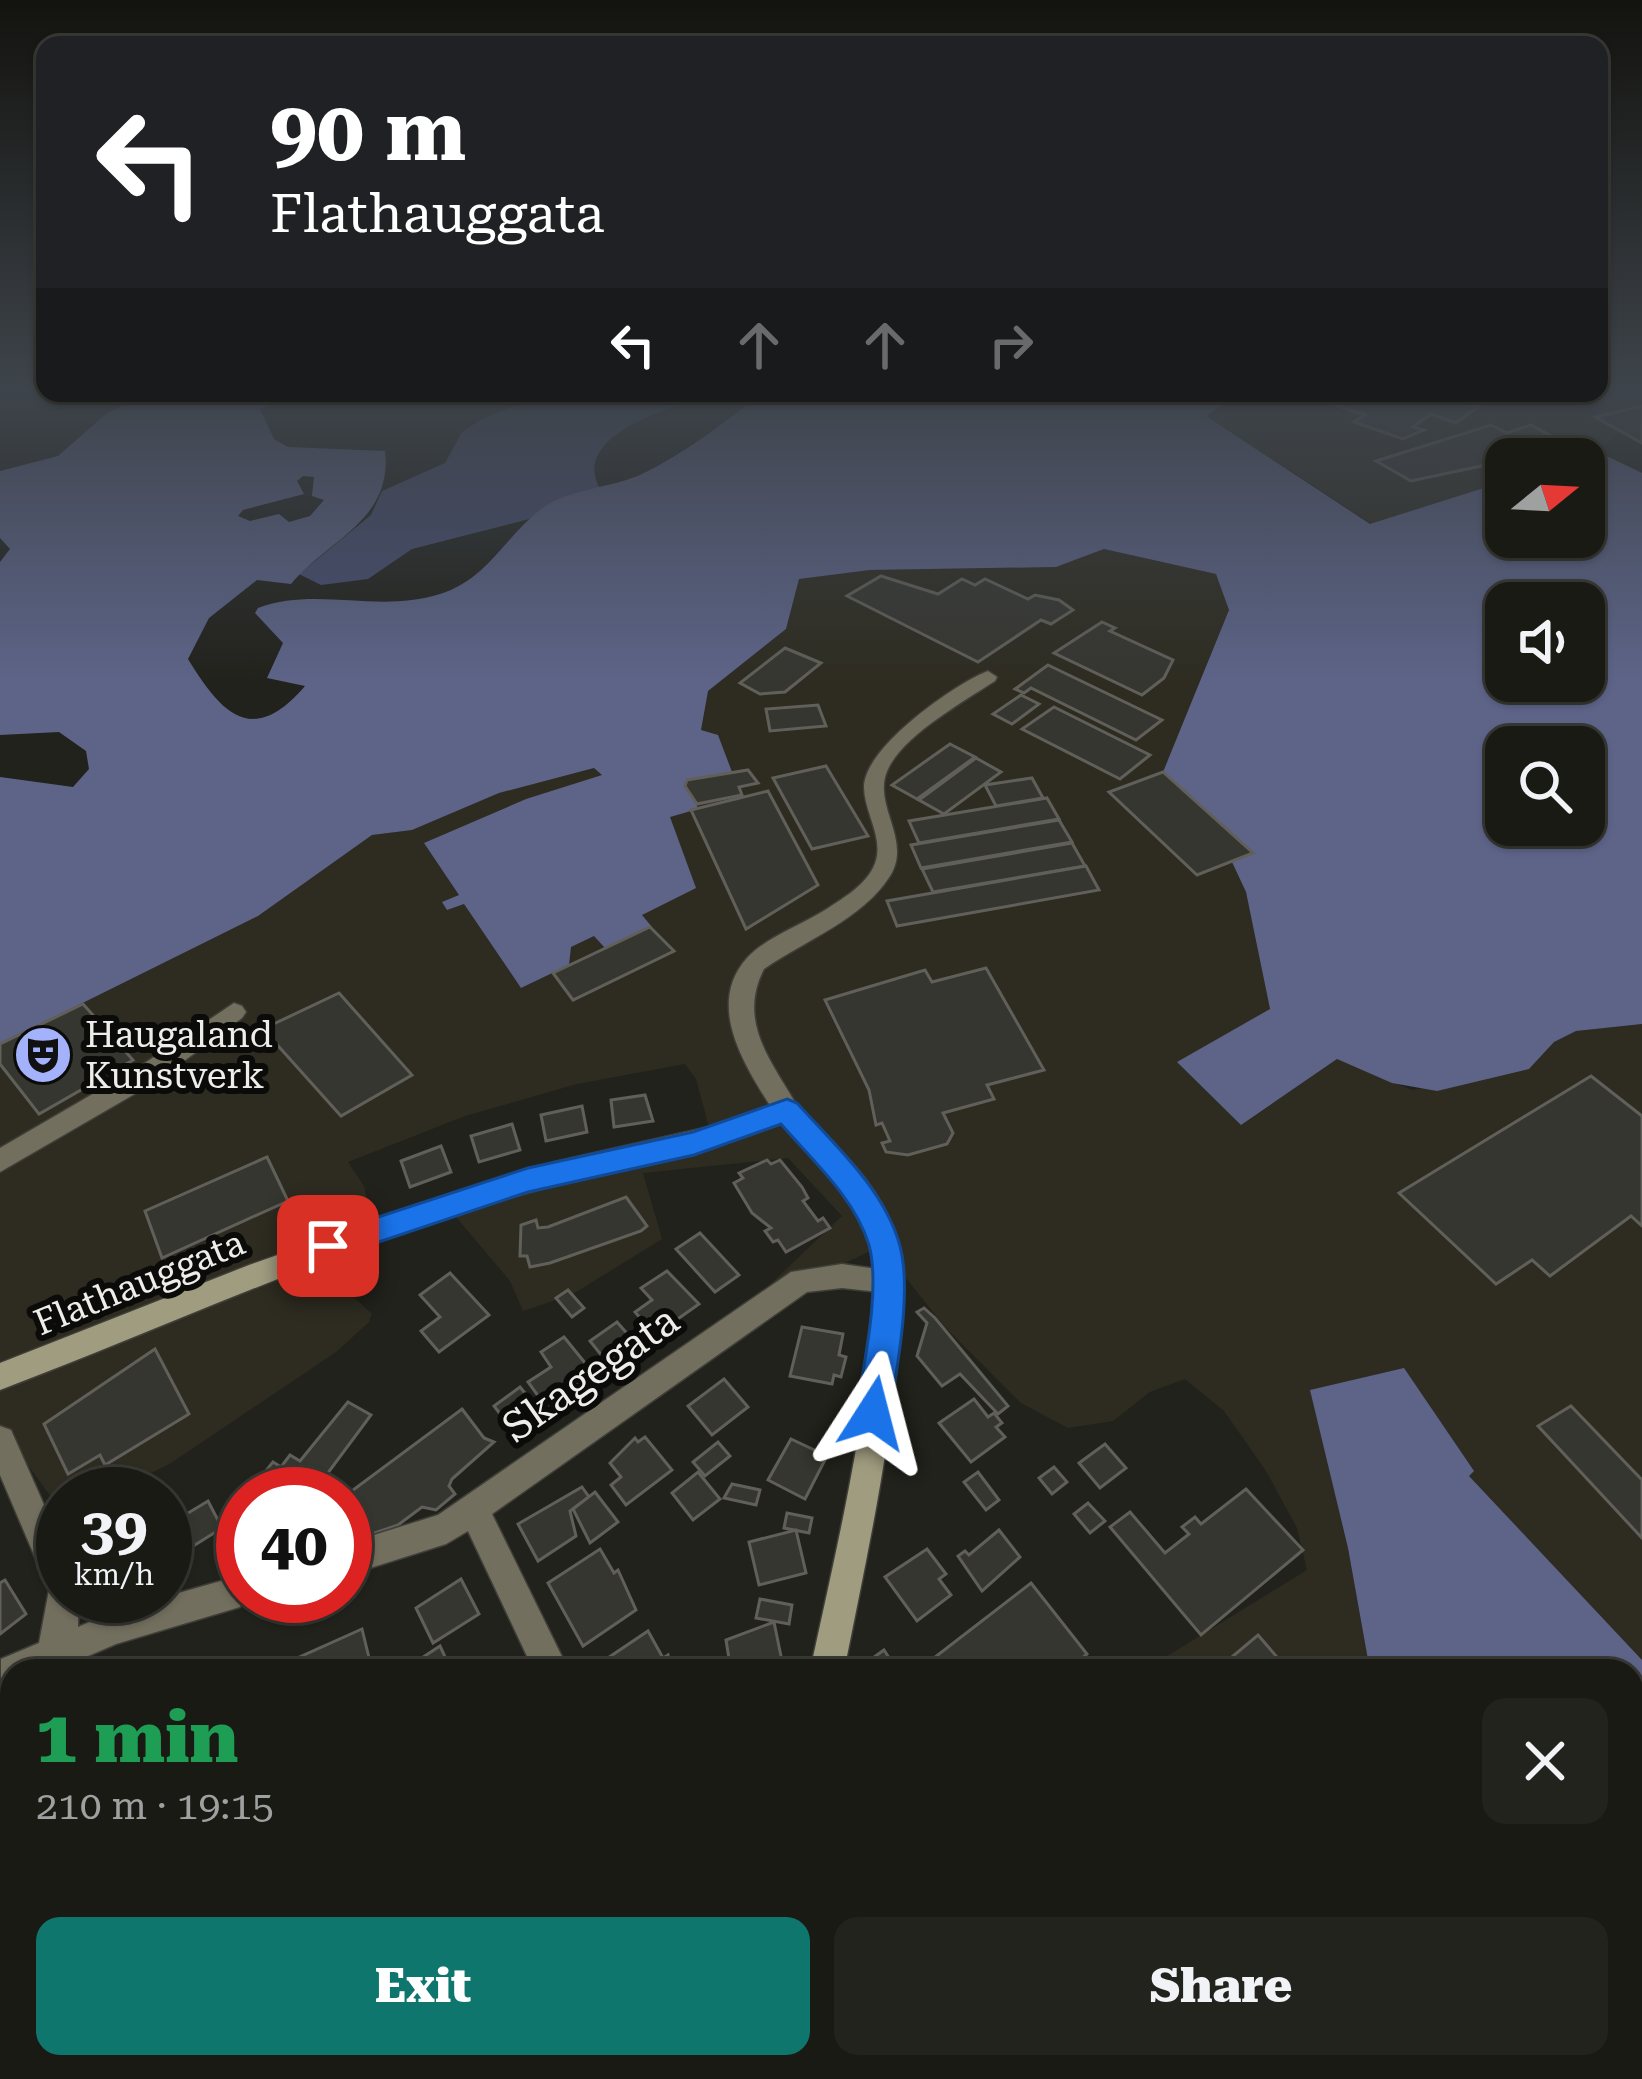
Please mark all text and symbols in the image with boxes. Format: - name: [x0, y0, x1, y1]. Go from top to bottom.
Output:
- text: 90 m: [270, 82, 466, 180]
- icon: left: [72, 84, 228, 240]
- text: Flathauggata: [270, 182, 604, 245]
- icon: left: [600, 312, 666, 378]
- icon: ahead: [726, 312, 792, 378]
- icon: ahead: [852, 312, 918, 378]
- icon: right: [978, 312, 1044, 378]
- north arrow: [1485, 438, 1605, 558]
- map controls: [1485, 438, 1605, 846]
- button: sound: [1485, 582, 1605, 702]
- button: search: [1485, 726, 1605, 846]
- place label: Haugaland Kunstverk: [85, 1014, 273, 1097]
- theatre icon: Haugaland Kunstverk: [12, 1024, 74, 1086]
- pin: [277, 1195, 379, 1297]
- icon: arrive: [295, 1213, 361, 1279]
- street label: Flathauggata: [28, 1222, 251, 1344]
- street label: Skagegata: [493, 1295, 688, 1452]
- position arrow: [810, 1350, 936, 1476]
- speed limit sign: 40: [216, 1467, 372, 1623]
- text: 39: [80, 1494, 148, 1565]
- text: km/h: [74, 1557, 154, 1592]
- text: 1 min: [36, 1695, 238, 1780]
- button: close: [1482, 1698, 1608, 1824]
- text: 210 m · 19:15: [36, 1783, 274, 1829]
- button: Exit: [36, 1917, 810, 2055]
- button: Share: [834, 1917, 1608, 2055]

